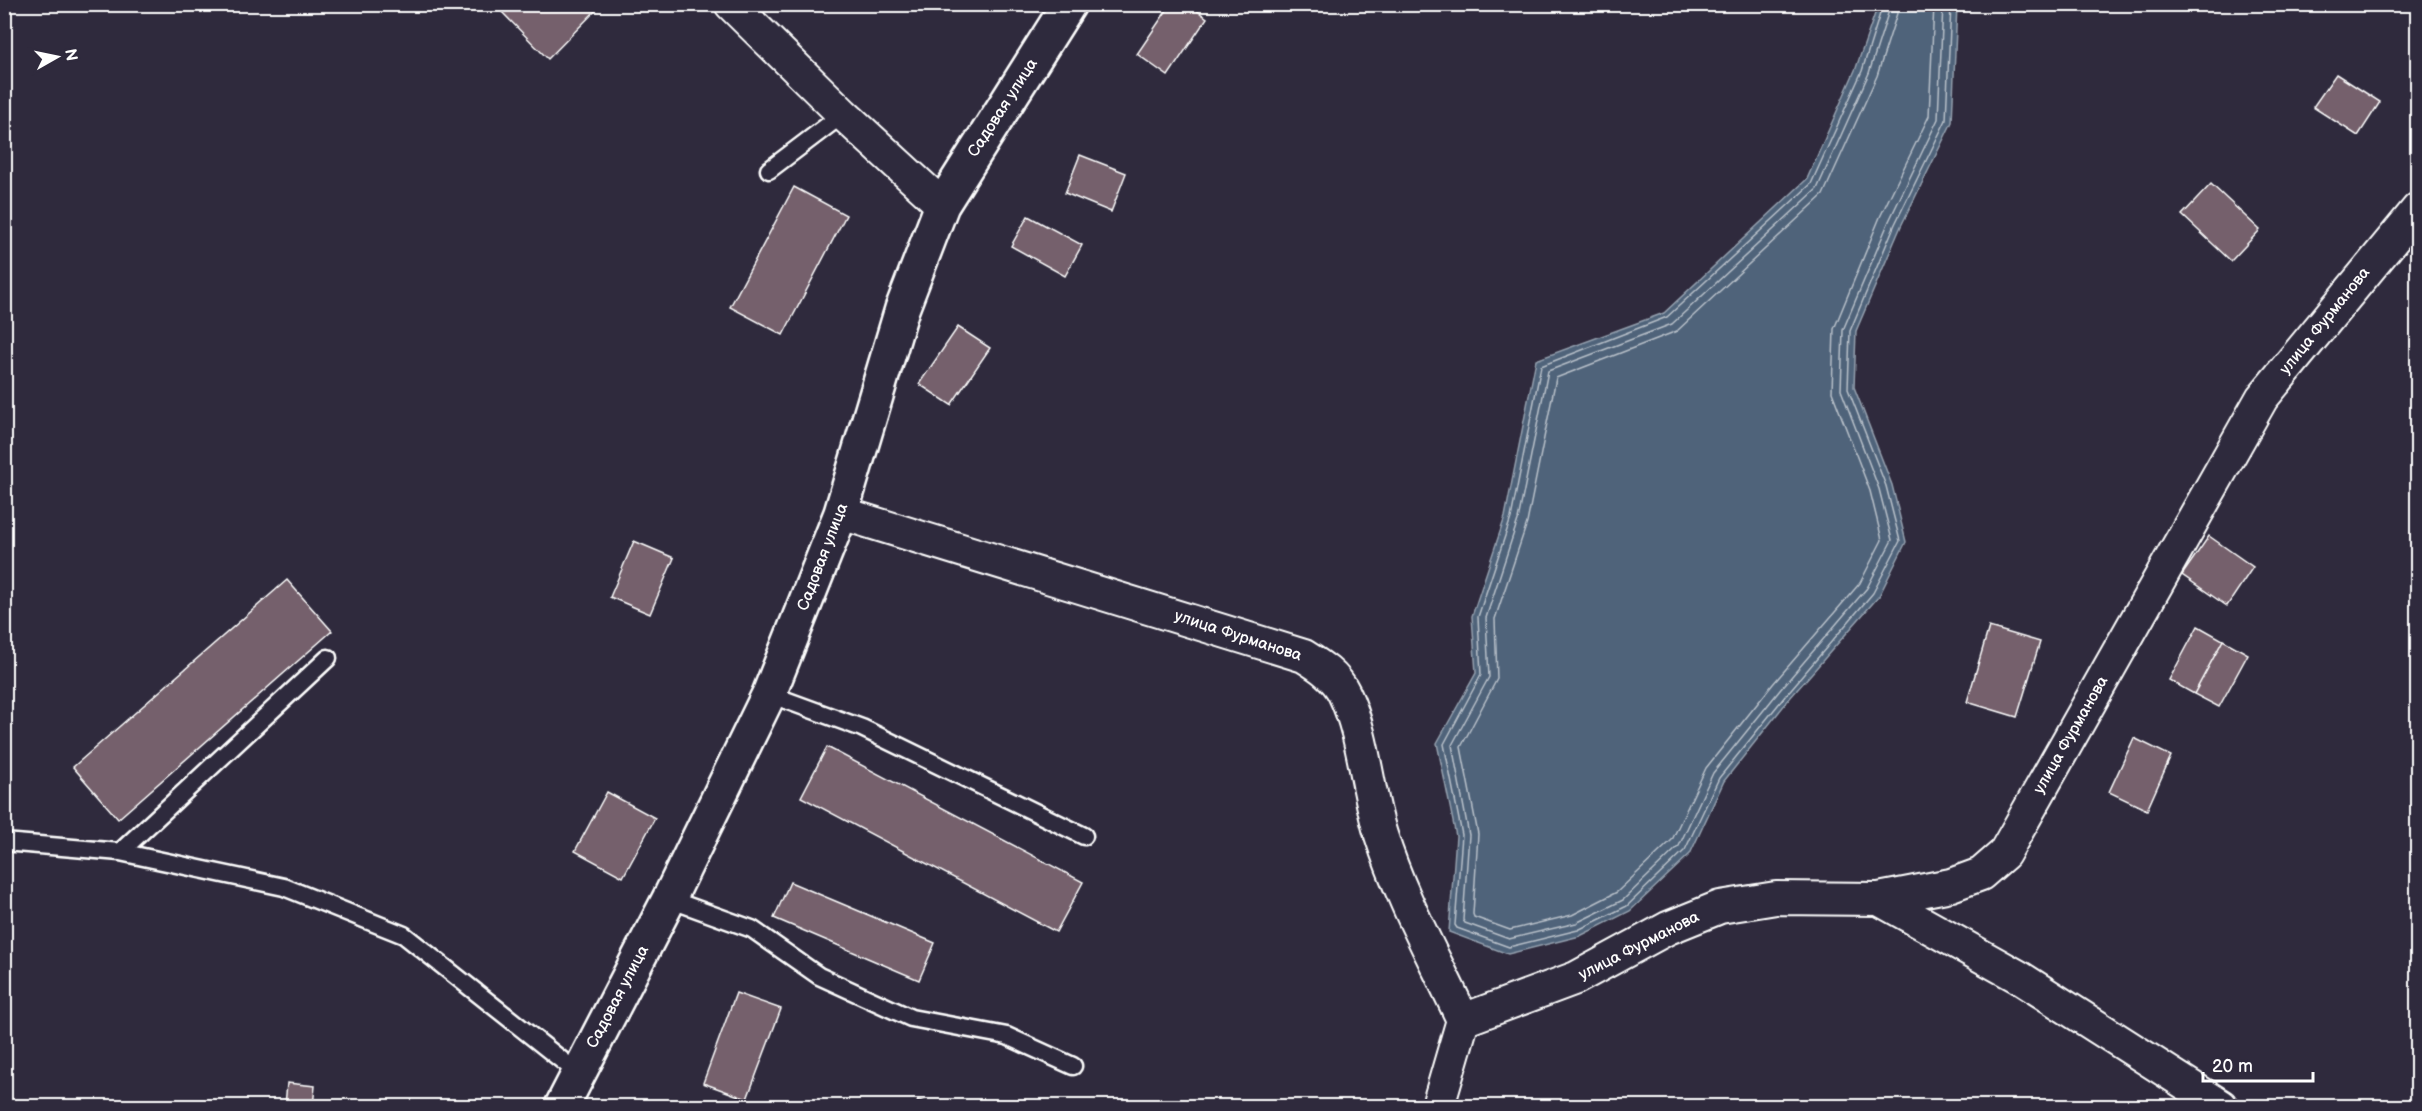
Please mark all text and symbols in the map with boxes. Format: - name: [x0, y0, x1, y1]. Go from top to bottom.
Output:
- north arrow: [27, 27, 87, 87]
- text: N: [60, 47, 81, 62]
- street label: Садовая улица: [964, 55, 1042, 161]
- street label: улица Фурманова: [2276, 263, 2374, 379]
- street label: Садовая улица: [794, 500, 852, 613]
- street label: улица Фурманова: [1172, 606, 1305, 666]
- street label: улица Фурманова: [2030, 672, 2113, 797]
- street label: улица Фурманова: [1576, 907, 1703, 985]
- street label: Садовая улица: [583, 942, 653, 1052]
- scale bar: [2203, 1045, 2312, 1083]
- text: 20 m: [2212, 1056, 2253, 1077]

